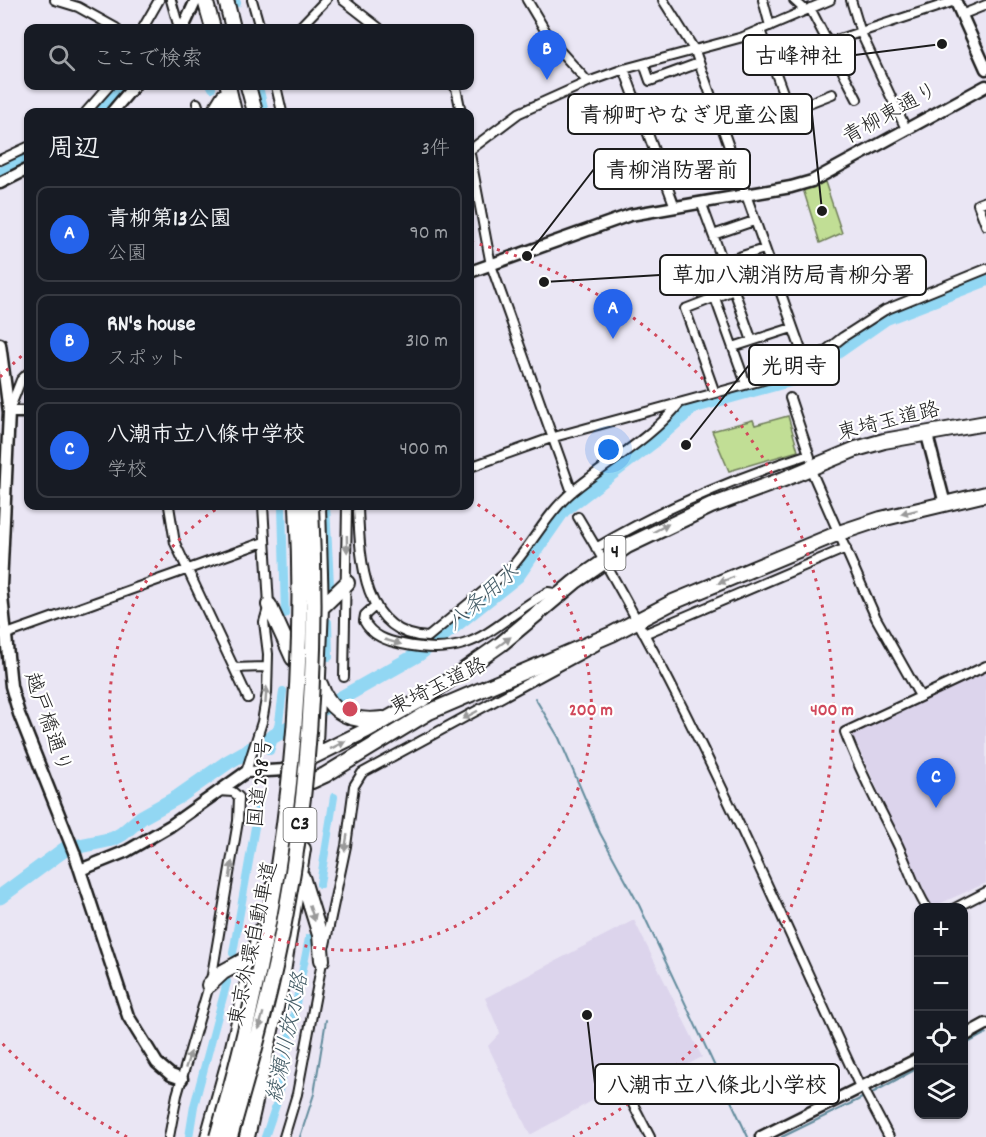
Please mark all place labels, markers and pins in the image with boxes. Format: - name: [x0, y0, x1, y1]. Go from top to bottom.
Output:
- pin: B: [528, 31, 566, 80]
- callout: 古峰神社: [743, 35, 855, 75]
- callout: 青柳町やなぎ児童公園: [568, 94, 812, 134]
- callout: 青柳消防署前: [594, 149, 750, 189]
- callout: 草加八潮消防局青柳分署: [660, 255, 926, 295]
- pin: A: [594, 290, 632, 339]
- callout: 光明寺: [749, 345, 839, 385]
- centre of rings: [340, 699, 360, 719]
- pin: C: [916, 758, 956, 808]
- callout: 八潮市立八條北小学校: [595, 1064, 839, 1104]

